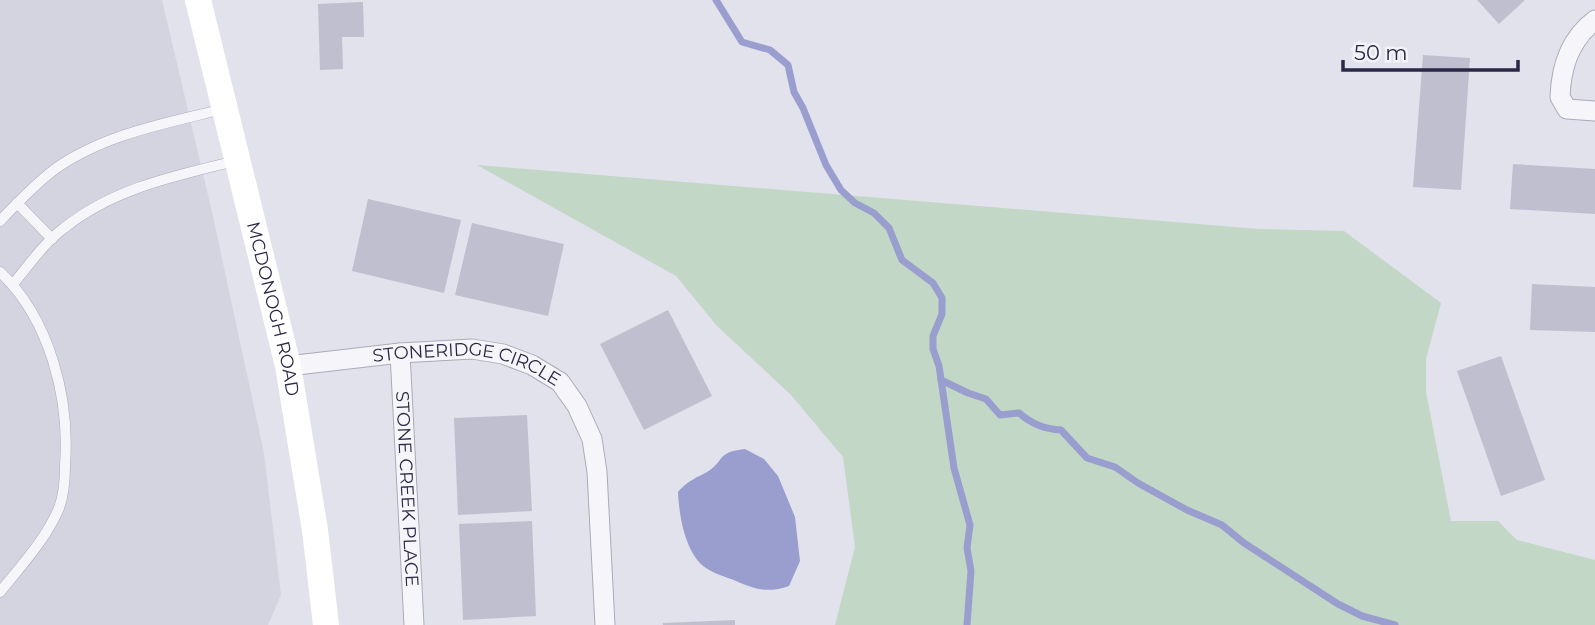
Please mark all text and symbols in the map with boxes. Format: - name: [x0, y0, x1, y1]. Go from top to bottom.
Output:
- scale bar: [1343, 28, 1518, 72]
- text: 50 m: [1354, 40, 1408, 65]
- street label: MCDONOGH ROAD: [242, 219, 304, 398]
- street label: STONERIDGE CIRCLE: [371, 338, 565, 391]
- street label: STONE CREEK PLACE: [391, 390, 423, 587]

